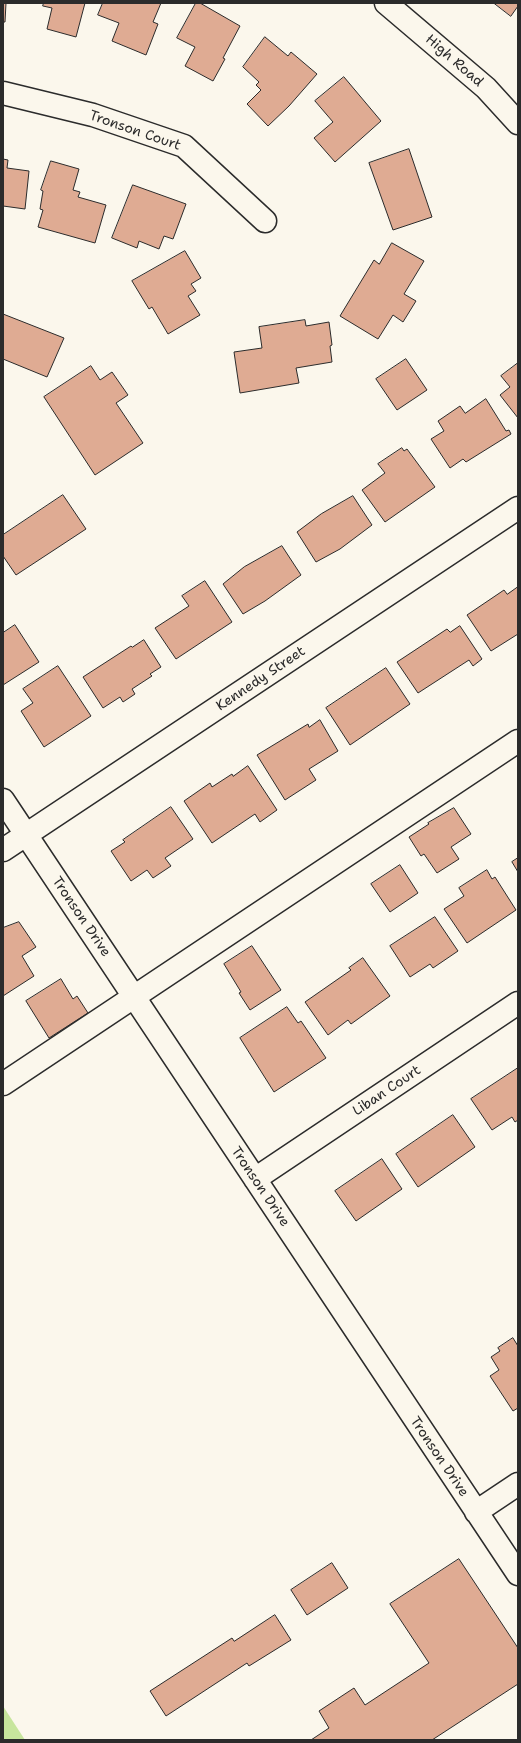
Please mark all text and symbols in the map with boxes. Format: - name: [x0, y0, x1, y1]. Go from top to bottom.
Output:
- street label: High Road: [422, 31, 486, 91]
- street label: Tronson Court: [87, 107, 183, 155]
- street label: Kennedy Street: [213, 643, 309, 715]
- street label: Tronson Drive: [48, 874, 114, 960]
- street label: Liban Court: [350, 1062, 424, 1120]
- street label: Tronson Drive: [227, 1144, 293, 1230]
- street label: Tronson Drive: [406, 1414, 472, 1500]

